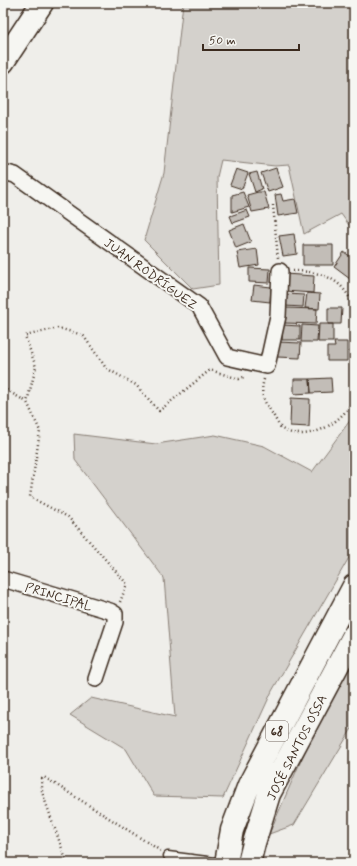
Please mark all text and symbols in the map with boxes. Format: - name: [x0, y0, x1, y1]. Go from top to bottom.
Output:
- scale bar: [203, 26, 299, 52]
- text: 50 m: [209, 33, 236, 49]
- street label: JUAN RODRÍGUEZ: [100, 234, 201, 314]
- street label: PRINCIPAL: [23, 579, 94, 616]
- street label: JOSÉ SANTOS OSSA: [262, 691, 331, 803]
- road number: 68: [266, 721, 288, 741]

